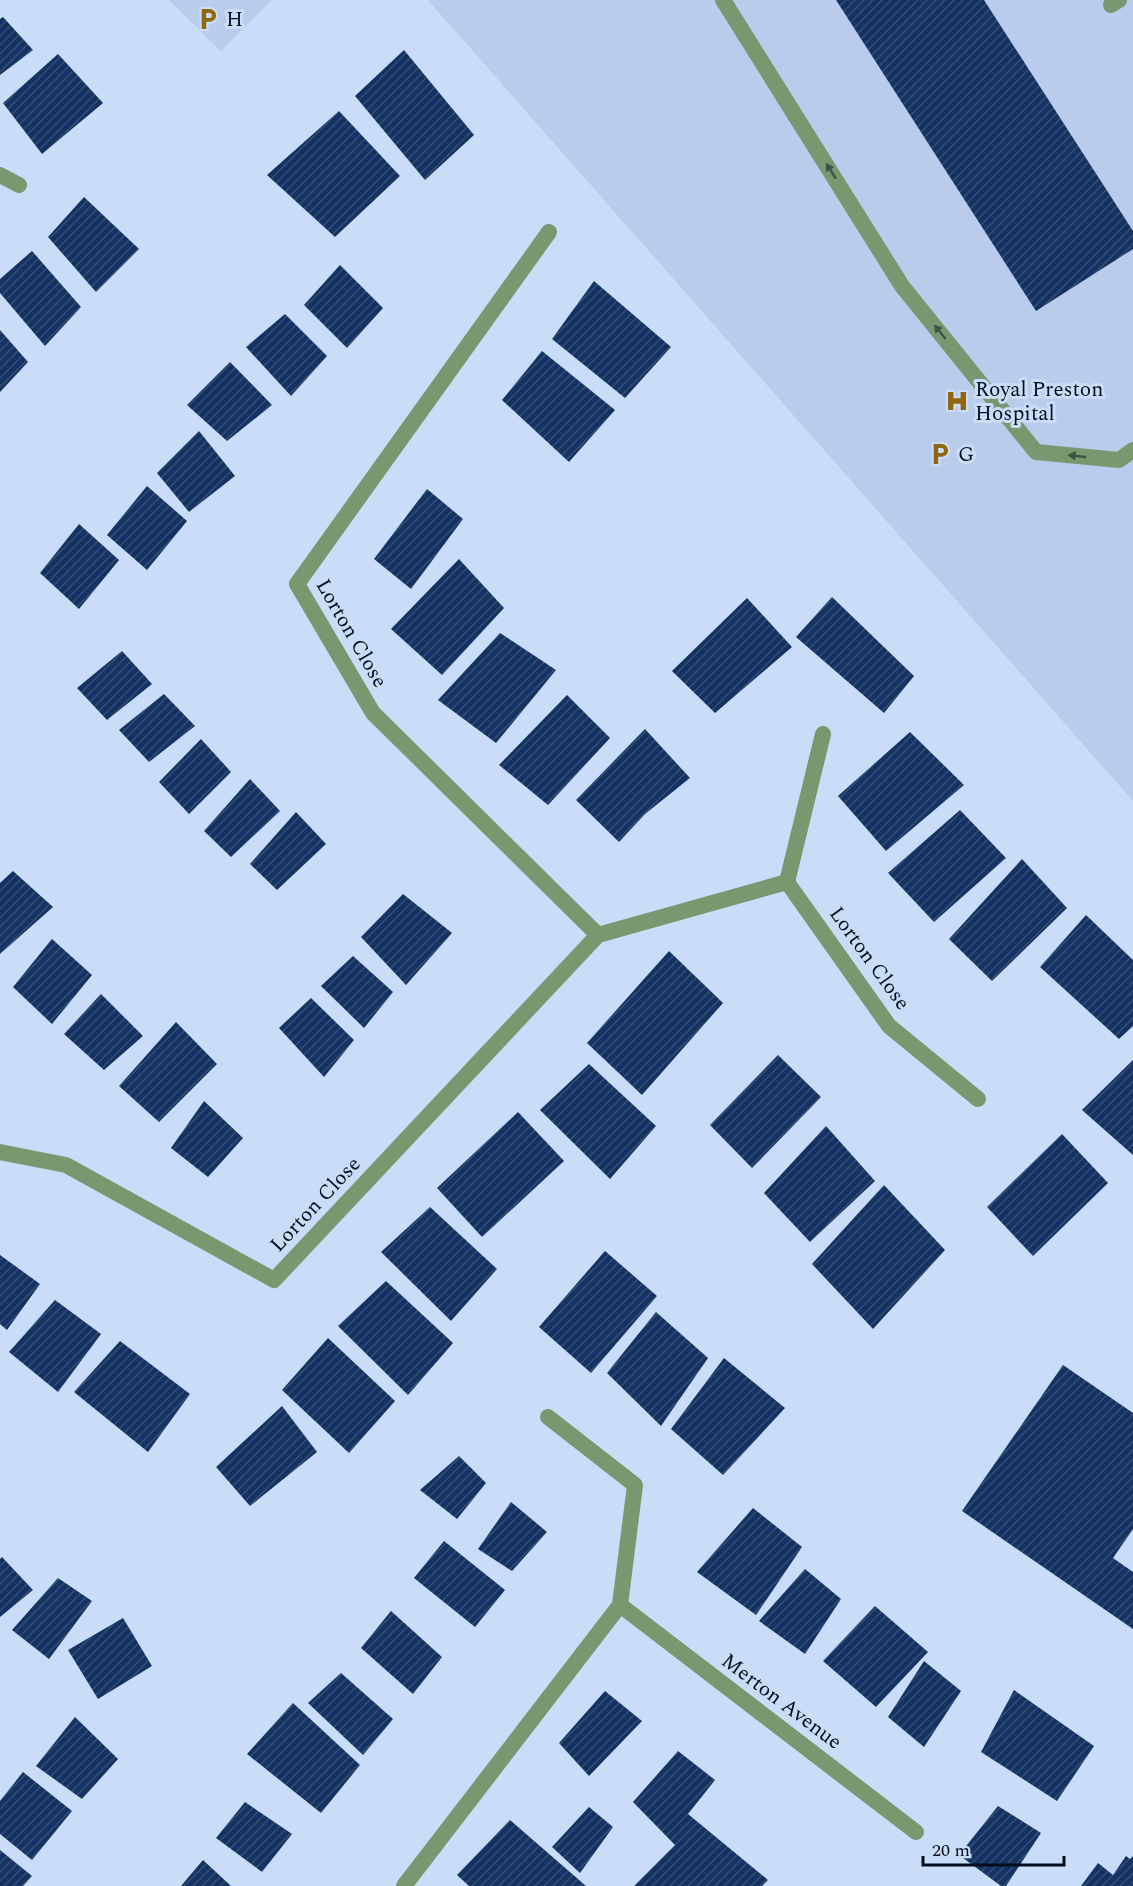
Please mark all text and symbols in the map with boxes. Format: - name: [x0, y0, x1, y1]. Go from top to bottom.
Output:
- place label: H: [226, 4, 243, 36]
- parking icon: H: [195, 6, 221, 32]
- one-way arrow: [825, 163, 836, 179]
- one-way arrow: [933, 324, 946, 340]
- place label: Royal Preston Hospital: [975, 374, 1103, 430]
- hospital icon: Royal Preston Hospital: [944, 388, 970, 414]
- place label: G: [958, 439, 974, 471]
- parking icon: G: [927, 441, 953, 467]
- one-way arrow: [1068, 451, 1087, 461]
- street label: Lorton Close: [307, 573, 395, 694]
- street label: Lorton Close: [821, 900, 918, 1017]
- street label: Lorton Close: [263, 1149, 369, 1260]
- street label: Merton Avenue: [714, 1646, 849, 1758]
- scale bar: [923, 1829, 1064, 1867]
- text: 20 m: [932, 1837, 970, 1864]

